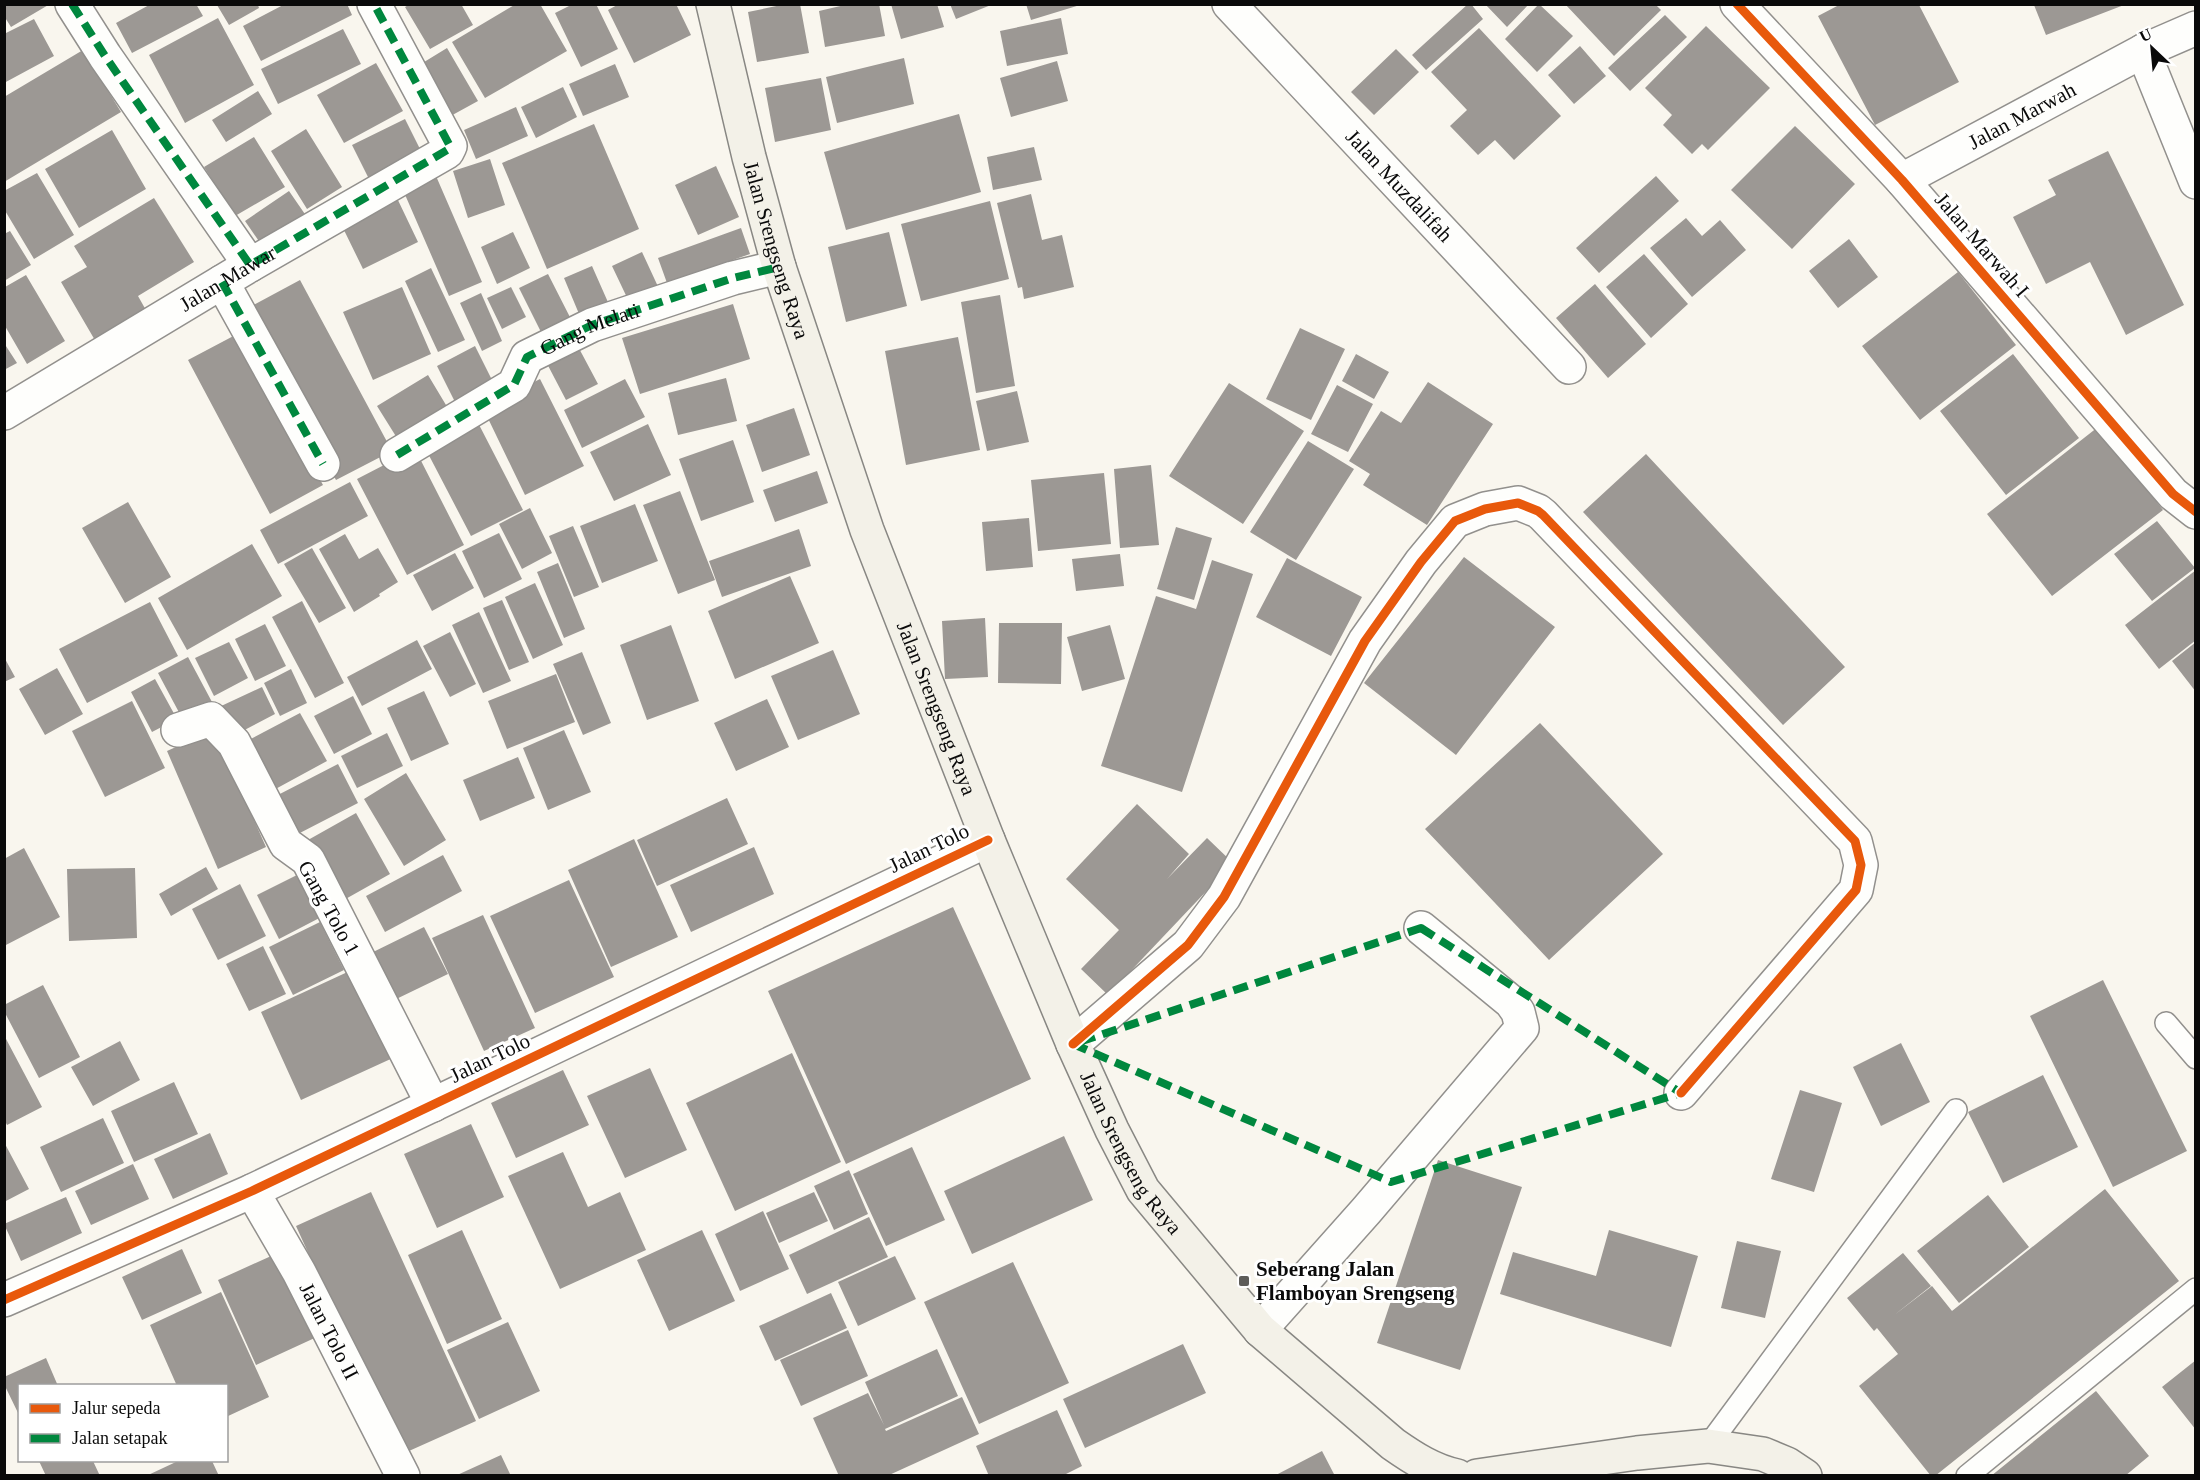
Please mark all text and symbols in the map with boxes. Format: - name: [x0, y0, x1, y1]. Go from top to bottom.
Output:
- north arrow: [2122, 18, 2182, 78]
- text: U: [2137, 25, 2155, 45]
- street label: Jalan Marwah: [1964, 77, 2080, 154]
- street label: Jalan Muzdalifah: [1341, 125, 1458, 247]
- street label: Jalan Srengseng Raya: [739, 158, 814, 343]
- street label: Jalan Marwah I: [1930, 188, 2034, 302]
- street label: Jalan Mawar: [175, 241, 280, 317]
- street label: Gang Melati: [536, 298, 643, 361]
- street label: Jalan Srengseng Raya: [892, 618, 982, 799]
- street label: Jalan Tolo: [885, 818, 973, 878]
- street label: Gang Tolo 1: [293, 857, 365, 959]
- street label: Jalan Tolo: [446, 1028, 534, 1088]
- street label: Jalan Srengseng Raya: [1075, 1068, 1187, 1240]
- place label: Seberang Jalan Flamboyan Srengseng: [1256, 1257, 1455, 1305]
- marker: Seberang Jalan Flamboyan Srengseng: [1237, 1274, 1251, 1288]
- street label: Jalan Tolo II: [294, 1279, 364, 1384]
- legend: [18, 1384, 228, 1462]
- text: Jalur sepeda: [72, 1398, 160, 1418]
- text: Jalan setapak: [72, 1428, 167, 1448]

